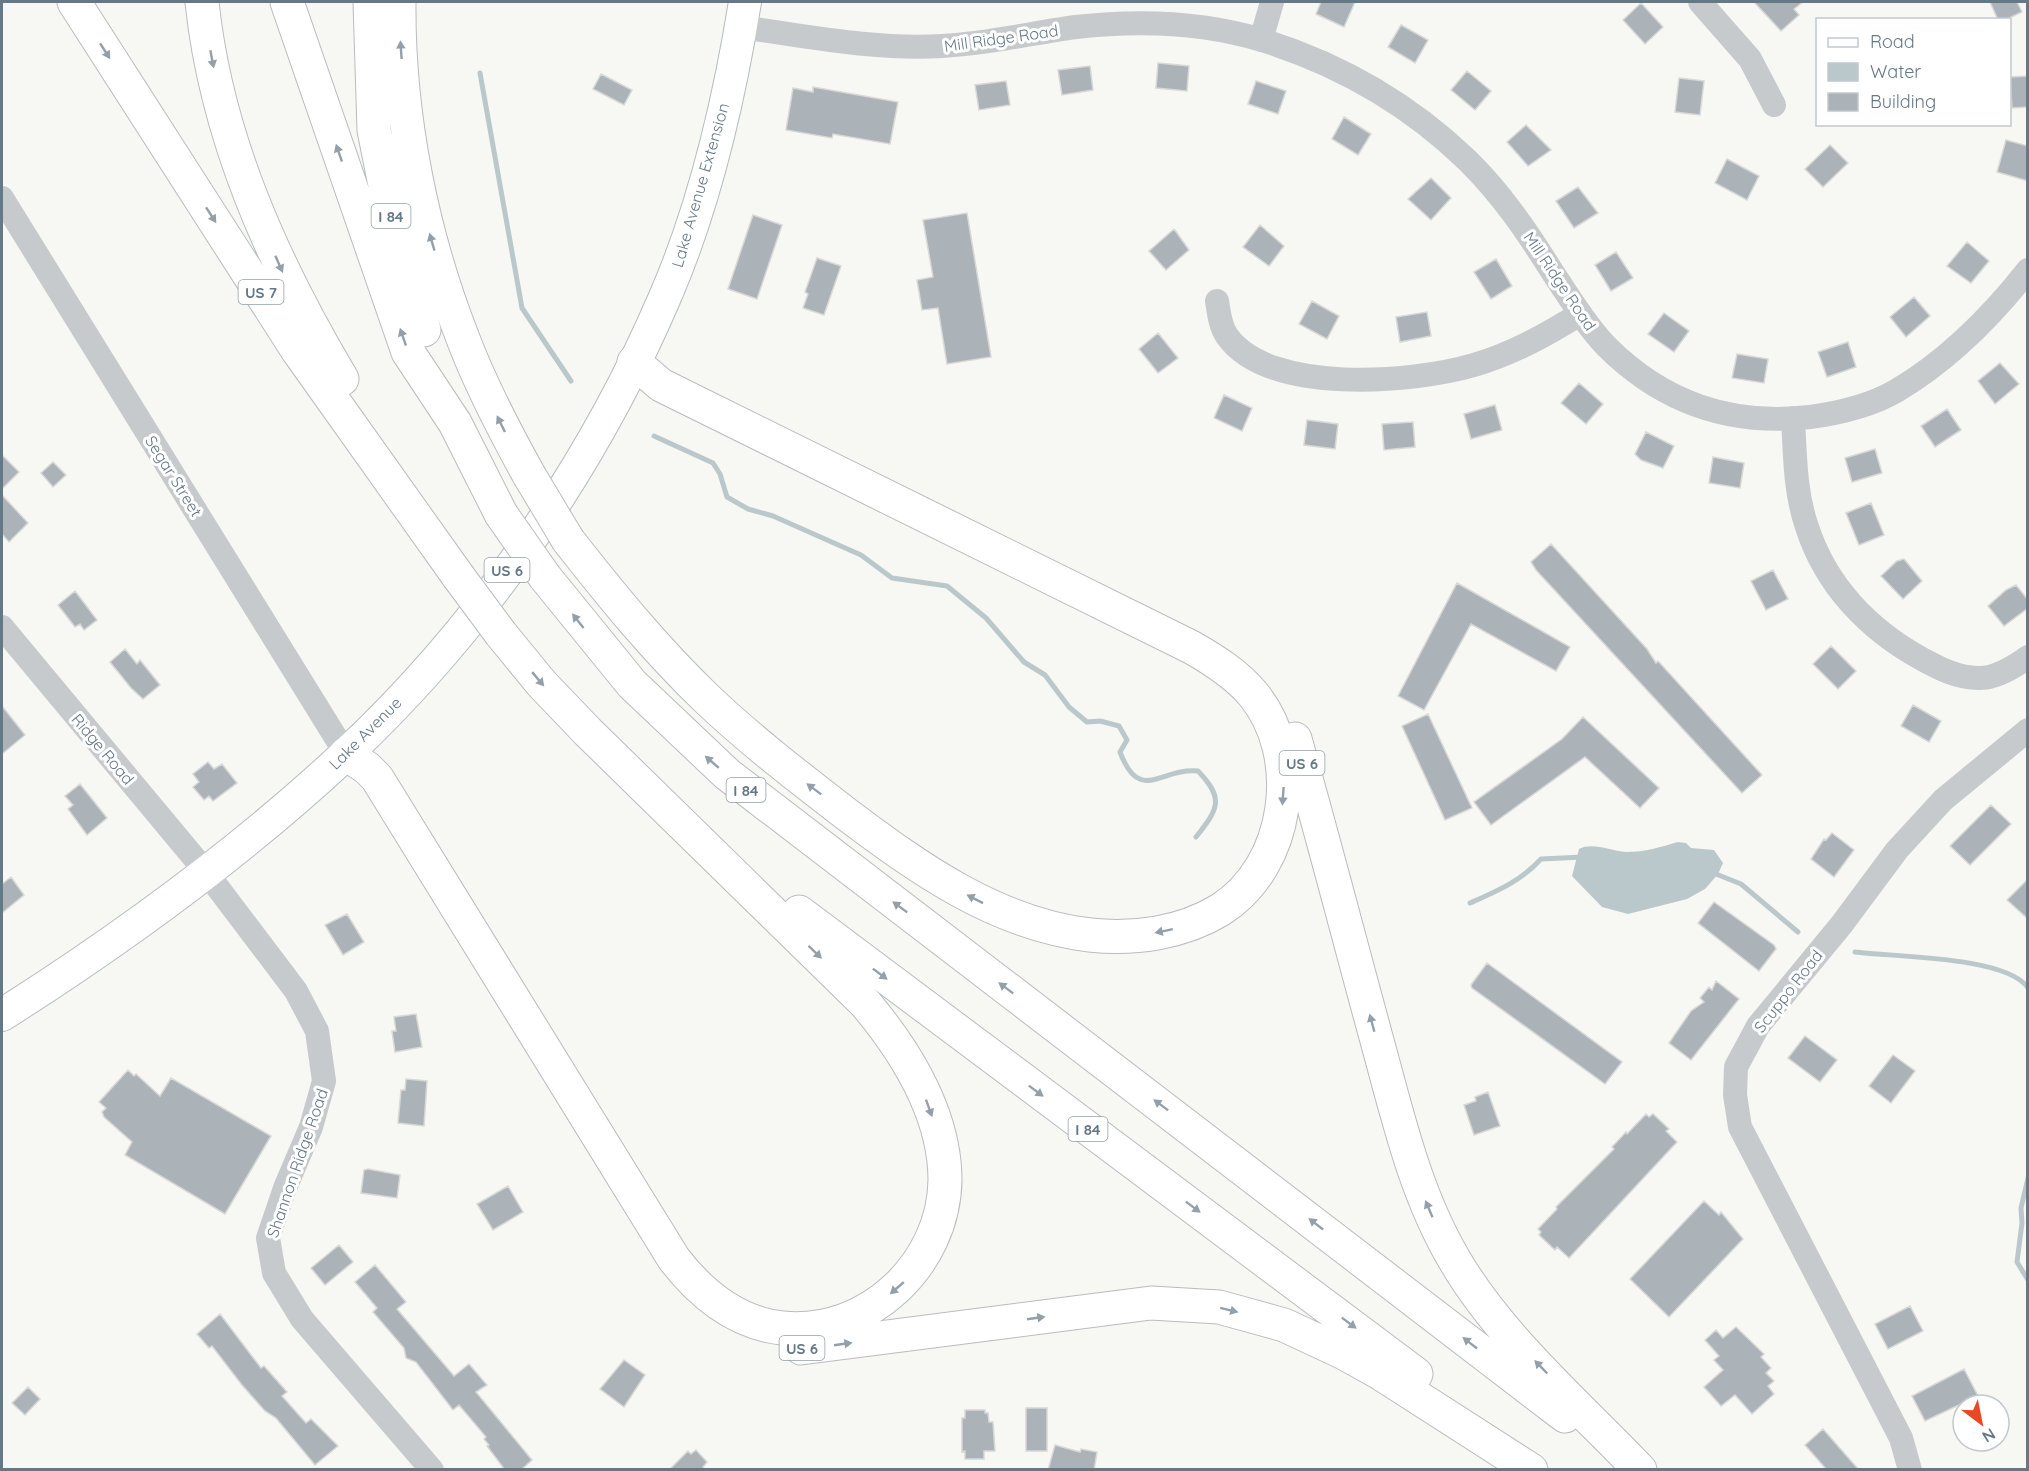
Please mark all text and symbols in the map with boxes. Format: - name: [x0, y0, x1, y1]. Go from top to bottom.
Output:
- legend: [1816, 18, 2011, 126]
- street label: Mill Ridge Road: [943, 20, 1059, 56]
- text: Road: [1870, 30, 1915, 53]
- one-way arrow: [396, 40, 406, 59]
- one-way arrow: [100, 43, 111, 59]
- one-way arrow: [208, 50, 217, 69]
- text: Water: [1870, 60, 1921, 83]
- text: Building: [1870, 90, 1936, 113]
- street label: Lake Avenue Extension: [667, 101, 733, 269]
- one-way arrow: [334, 144, 344, 162]
- road number: I 84: [372, 204, 410, 228]
- one-way arrow: [205, 207, 216, 223]
- street label: Mill Ridge Road: [1520, 228, 1600, 334]
- one-way arrow: [427, 233, 437, 251]
- one-way arrow: [274, 255, 284, 273]
- road number: US 7: [238, 280, 284, 304]
- one-way arrow: [398, 328, 408, 346]
- one-way arrow: [497, 415, 506, 432]
- street label: Segar Street: [141, 432, 207, 520]
- road number: US 6: [484, 558, 530, 582]
- one-way arrow: [572, 613, 585, 629]
- one-way arrow: [531, 671, 544, 686]
- street label: Lake Avenue: [325, 693, 405, 773]
- street label: Ridge Road: [68, 709, 138, 789]
- road number: US 6: [1280, 751, 1324, 775]
- one-way arrow: [705, 756, 720, 769]
- road number: I 84: [726, 778, 766, 802]
- one-way arrow: [807, 784, 822, 796]
- one-way arrow: [1278, 787, 1288, 806]
- one-way arrow: [967, 894, 984, 903]
- one-way arrow: [892, 902, 907, 914]
- one-way arrow: [1154, 927, 1173, 936]
- one-way arrow: [808, 945, 822, 959]
- street label: Scuppo Road: [1749, 946, 1827, 1036]
- one-way arrow: [872, 968, 888, 980]
- one-way arrow: [998, 982, 1013, 994]
- one-way arrow: [1367, 1014, 1376, 1032]
- one-way arrow: [1028, 1085, 1044, 1097]
- street label: Shannon Ridge Road: [262, 1086, 332, 1240]
- one-way arrow: [925, 1099, 935, 1117]
- one-way arrow: [1153, 1099, 1169, 1112]
- road number: I 84: [1068, 1117, 1108, 1141]
- one-way arrow: [1424, 1200, 1433, 1218]
- one-way arrow: [1184, 1201, 1200, 1213]
- one-way arrow: [1308, 1217, 1324, 1230]
- one-way arrow: [890, 1281, 905, 1295]
- one-way arrow: [1220, 1305, 1238, 1315]
- one-way arrow: [1026, 1313, 1045, 1323]
- one-way arrow: [1342, 1317, 1357, 1329]
- road number: US 6: [780, 1336, 824, 1360]
- one-way arrow: [1463, 1337, 1478, 1349]
- one-way arrow: [833, 1339, 852, 1349]
- one-way arrow: [1535, 1360, 1548, 1375]
- north arrow: [1951, 1393, 2011, 1453]
- text: N: [1979, 1424, 1999, 1447]

